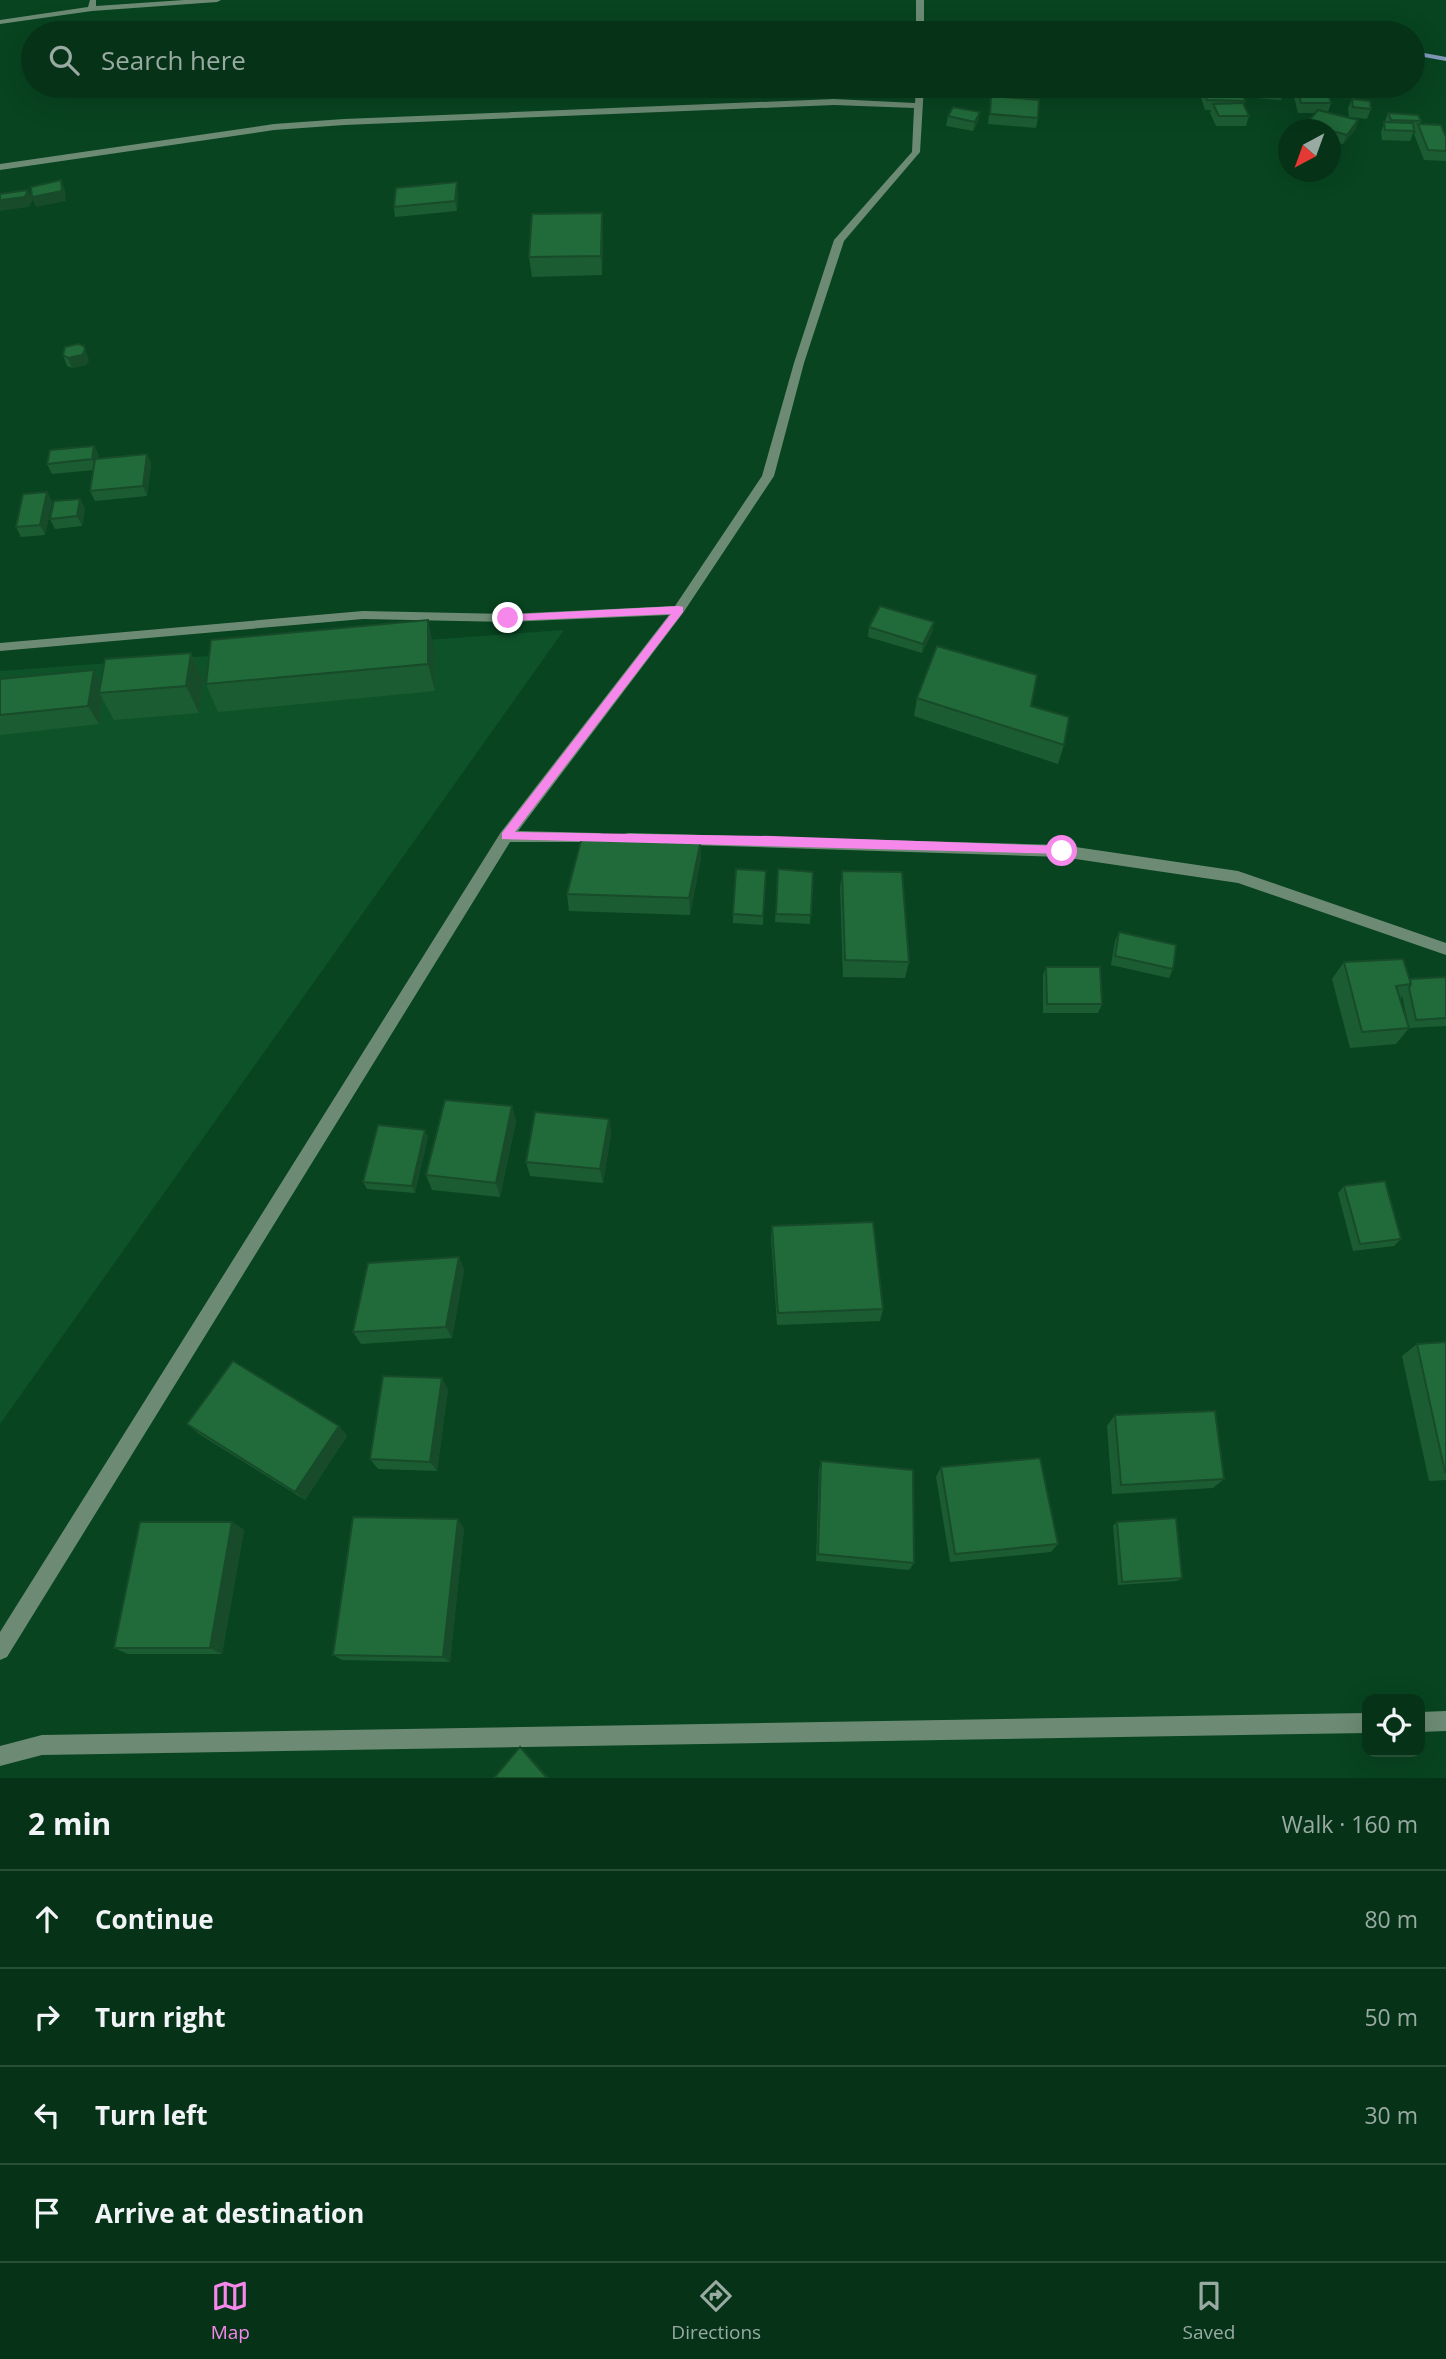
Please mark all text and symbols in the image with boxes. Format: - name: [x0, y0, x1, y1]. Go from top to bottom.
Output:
- search box: [21, 21, 1425, 98]
- icon: search: [45, 41, 83, 79]
- text: Search here: [101, 42, 246, 78]
- north arrow: [1278, 119, 1341, 182]
- route end: [492, 602, 523, 633]
- route start: [1046, 835, 1077, 866]
- map controls: [1362, 1694, 1425, 1757]
- button: locate: [1362, 1694, 1425, 1757]
- text: 2 min: [28, 1803, 111, 1844]
- text: Walk · 160 m: [1281, 1808, 1418, 1840]
- icon: ahead: [28, 1900, 66, 1938]
- text: Continue: [95, 1901, 214, 1937]
- text: 80 m: [1364, 1903, 1418, 1935]
- icon: right: [28, 1998, 66, 2036]
- text: Turn right: [95, 1999, 226, 2035]
- text: 50 m: [1364, 2001, 1418, 2033]
- icon: left: [28, 2096, 66, 2134]
- text: Turn left: [95, 2097, 207, 2133]
- text: 30 m: [1364, 2099, 1418, 2131]
- icon: arrive: [28, 2194, 66, 2232]
- text: Arrive at destination: [95, 2195, 364, 2231]
- tab: Map: [211, 2277, 250, 2345]
- tab: Directions: [671, 2277, 761, 2345]
- tab: Saved: [1183, 2277, 1235, 2345]

